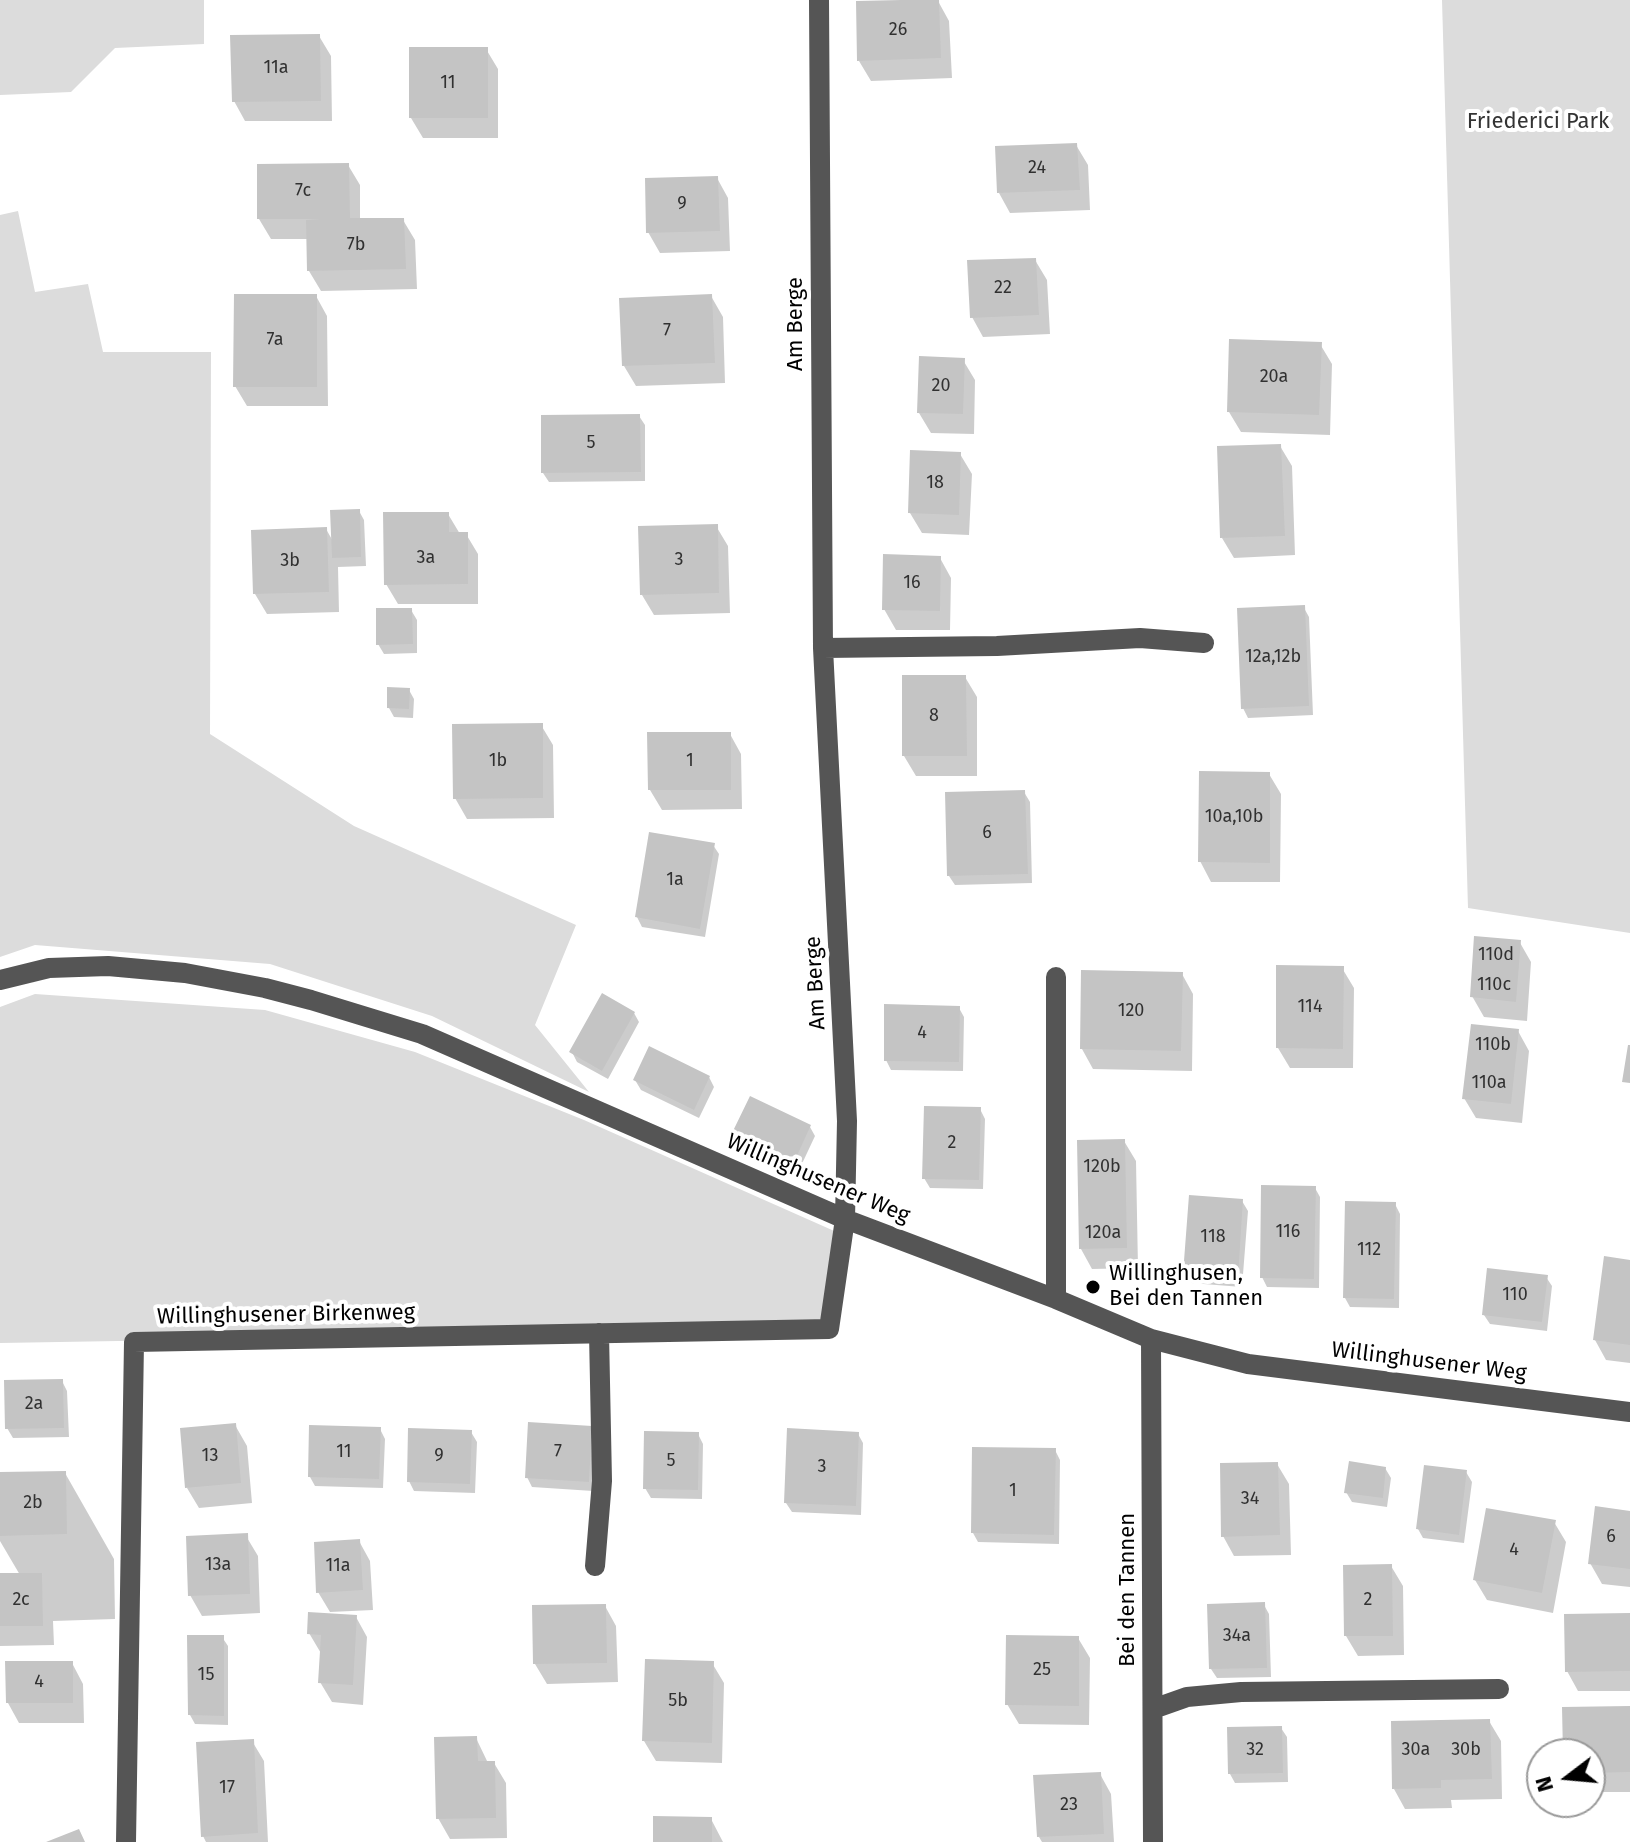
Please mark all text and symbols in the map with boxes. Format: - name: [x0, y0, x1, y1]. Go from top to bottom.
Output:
- house number: 26: [889, 19, 907, 41]
- house number: 11a: [263, 57, 289, 79]
- house number: 11: [440, 72, 456, 94]
- park label: Friederici Park: [1467, 109, 1609, 135]
- house number: 24: [1028, 157, 1046, 179]
- house number: 7c: [295, 180, 311, 202]
- house number: 9: [677, 193, 687, 215]
- house number: 7b: [347, 234, 365, 256]
- street label: Am Berge: [783, 277, 809, 371]
- house number: 22: [994, 277, 1012, 299]
- house number: 7: [663, 320, 671, 342]
- house number: 7a: [266, 329, 284, 351]
- house number: 20a: [1260, 366, 1288, 388]
- house number: 20: [932, 375, 950, 397]
- house number: 5: [586, 432, 596, 454]
- house number: 18: [926, 472, 944, 494]
- house number: 3a: [417, 547, 435, 569]
- house number: 3: [675, 549, 683, 571]
- house number: 3b: [280, 550, 300, 572]
- house number: 16: [903, 572, 921, 594]
- house number: 12a,12b: [1245, 646, 1301, 668]
- house number: 8: [929, 705, 939, 727]
- house number: 1b: [489, 750, 507, 772]
- house number: 1: [686, 750, 694, 772]
- house number: 10a,10b: [1205, 806, 1263, 828]
- house number: 6: [982, 822, 992, 844]
- house number: 1a: [666, 869, 684, 891]
- street label: Am Berge: [800, 935, 832, 1031]
- house number: 110d: [1478, 944, 1514, 966]
- house number: 110c: [1477, 974, 1511, 996]
- house number: 114: [1298, 996, 1322, 1018]
- house number: 120: [1118, 1000, 1144, 1022]
- house number: 4: [917, 1022, 927, 1044]
- house number: 110b: [1475, 1034, 1511, 1056]
- house number: 110a: [1471, 1072, 1507, 1094]
- street label: Willinghusener Weg: [722, 1128, 914, 1230]
- house number: 2: [948, 1132, 956, 1154]
- house number: 120b: [1083, 1156, 1121, 1178]
- house number: 116: [1276, 1221, 1300, 1243]
- house number: 120a: [1085, 1222, 1121, 1244]
- house number: 118: [1200, 1226, 1226, 1248]
- house number: 112: [1357, 1239, 1381, 1261]
- place label: Willinghusen, Bei den Tannen: [1109, 1261, 1263, 1312]
- marker: Willinghusen, Bei den Tannen: [1084, 1278, 1102, 1296]
- house number: 110: [1502, 1284, 1528, 1306]
- street label: Willinghusener Birkenweg: [157, 1300, 415, 1330]
- street label: Willinghusener Weg: [1330, 1337, 1528, 1387]
- house number: 2a: [25, 1393, 43, 1415]
- house number: 11: [336, 1441, 352, 1463]
- house number: 7: [554, 1441, 562, 1463]
- house number: 13: [202, 1445, 218, 1467]
- house number: 9: [434, 1445, 444, 1467]
- house number: 5: [666, 1450, 676, 1472]
- house number: 3: [818, 1456, 826, 1478]
- house number: 1: [1009, 1480, 1017, 1502]
- house number: 34: [1241, 1488, 1259, 1510]
- house number: 2b: [23, 1492, 43, 1514]
- street label: Bei den Tannen: [1115, 1513, 1141, 1667]
- house number: 6: [1606, 1526, 1616, 1548]
- house number: 4: [1509, 1539, 1519, 1561]
- house number: 13a: [205, 1554, 231, 1576]
- house number: 11a: [325, 1555, 351, 1577]
- house number: 2c: [12, 1589, 30, 1611]
- house number: 2: [1364, 1589, 1372, 1611]
- house number: 34a: [1223, 1625, 1251, 1647]
- house number: 25: [1033, 1659, 1051, 1681]
- house number: 15: [198, 1664, 214, 1686]
- house number: 4: [34, 1671, 44, 1693]
- house number: 5b: [668, 1690, 688, 1712]
- north arrow: [1526, 1738, 1606, 1818]
- house number: 32: [1246, 1739, 1264, 1761]
- house number: 30a: [1402, 1739, 1430, 1761]
- house number: 30b: [1451, 1739, 1481, 1761]
- text: N: [1529, 1773, 1559, 1795]
- house number: 17: [219, 1777, 235, 1799]
- house number: 23: [1060, 1794, 1078, 1816]

